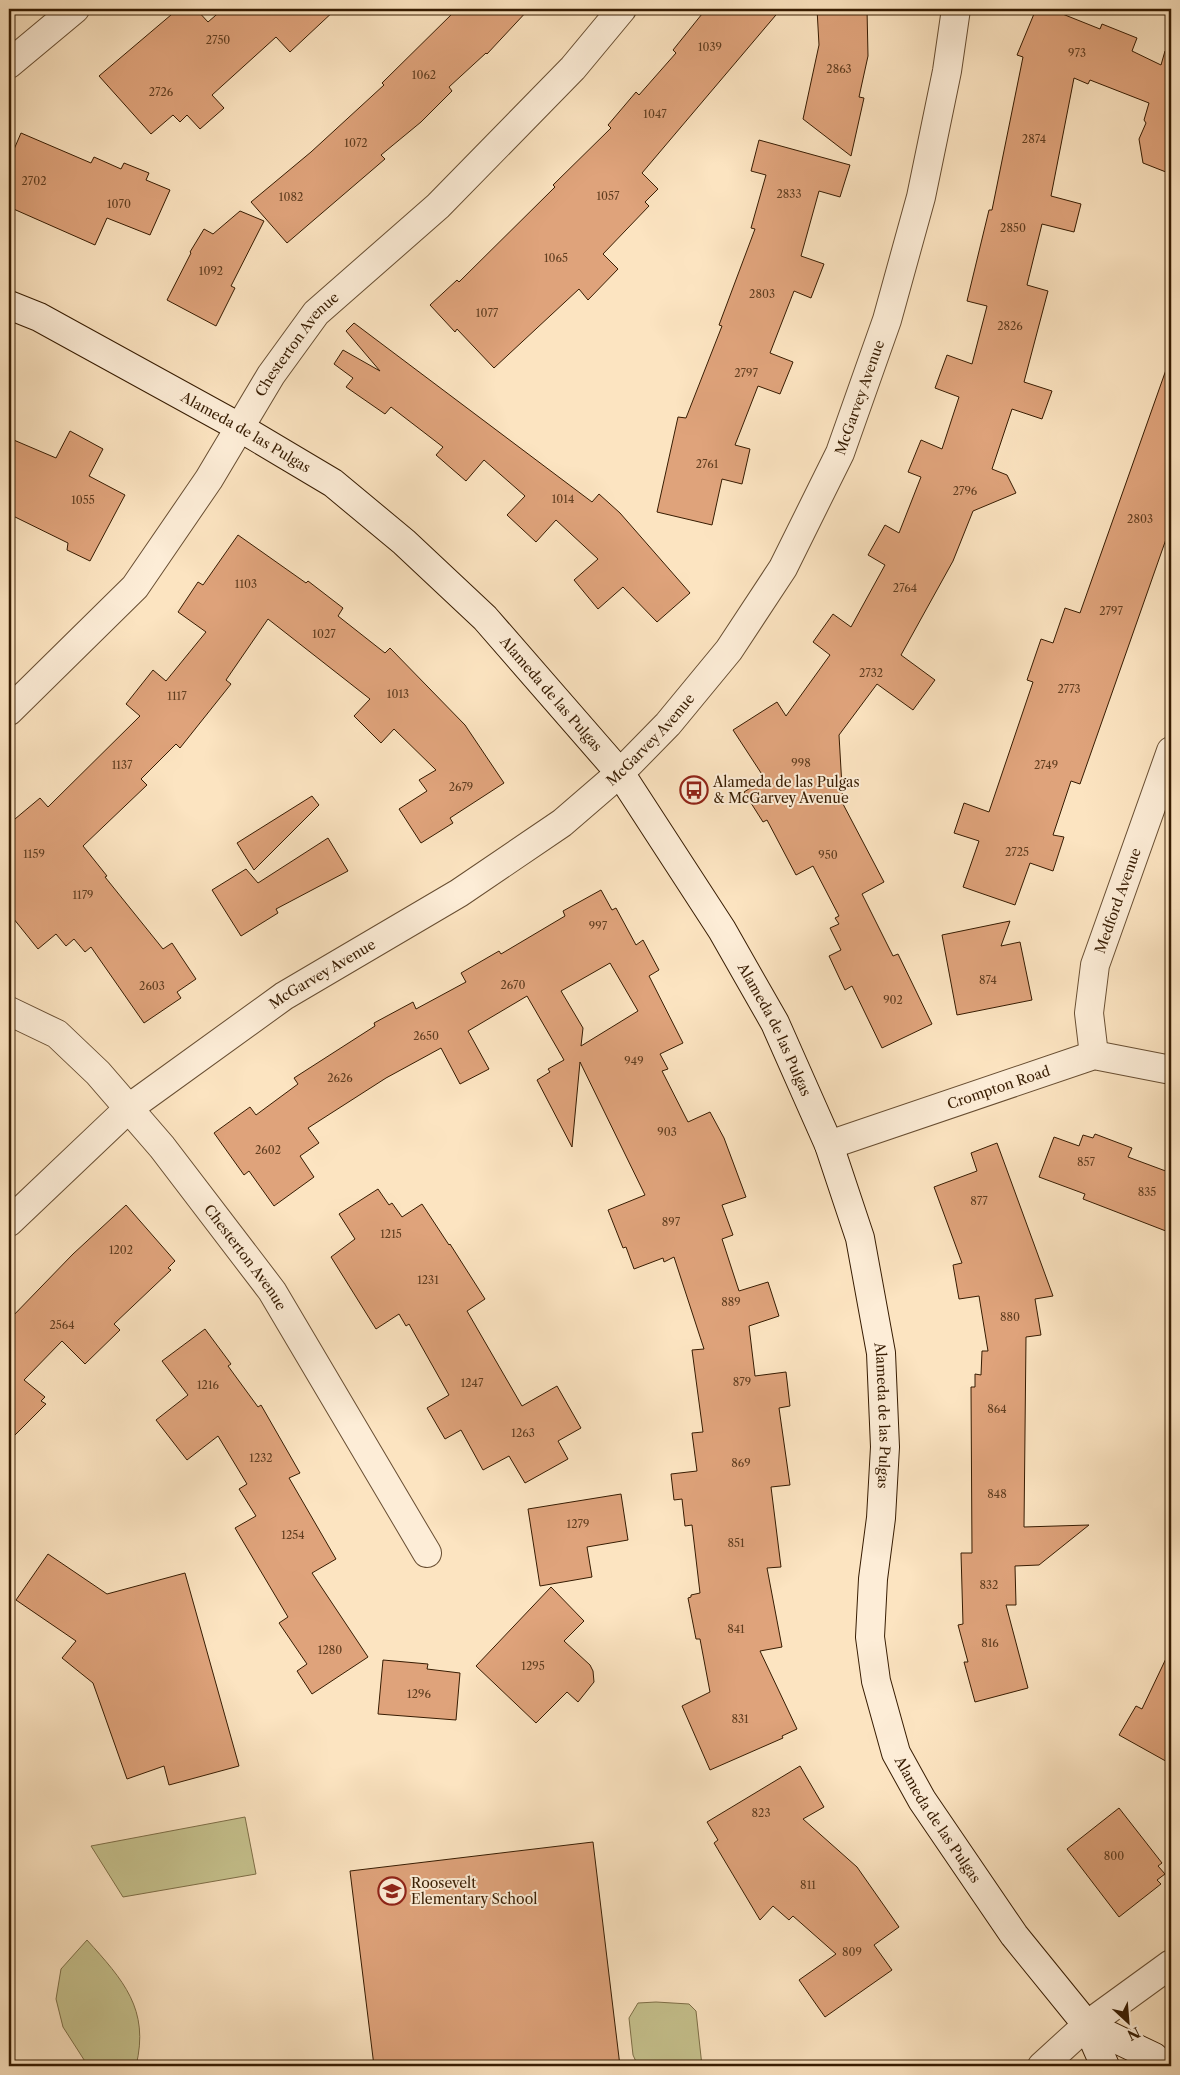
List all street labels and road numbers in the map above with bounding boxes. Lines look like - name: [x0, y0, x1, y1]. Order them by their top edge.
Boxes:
- street label: Chesterton Avenue: [251, 288, 343, 400]
- street label: McGarvey Avenue: [831, 337, 888, 457]
- street label: Alameda de las Pulgas: [177, 387, 314, 477]
- street label: Alameda de las Pulgas: [495, 632, 606, 755]
- street label: McGarvey Avenue: [602, 690, 699, 790]
- street label: Medford Avenue: [1091, 845, 1145, 956]
- street label: McGarvey Avenue: [266, 935, 379, 1013]
- street label: Alameda de las Pulgas: [733, 959, 815, 1099]
- street label: Crompton Road: [945, 1061, 1053, 1113]
- street label: Chesterton Avenue: [200, 1201, 290, 1314]
- street label: Alameda de las Pulgas: [870, 1340, 894, 1489]
- street label: Alameda de las Pulgas: [890, 1752, 985, 1886]

